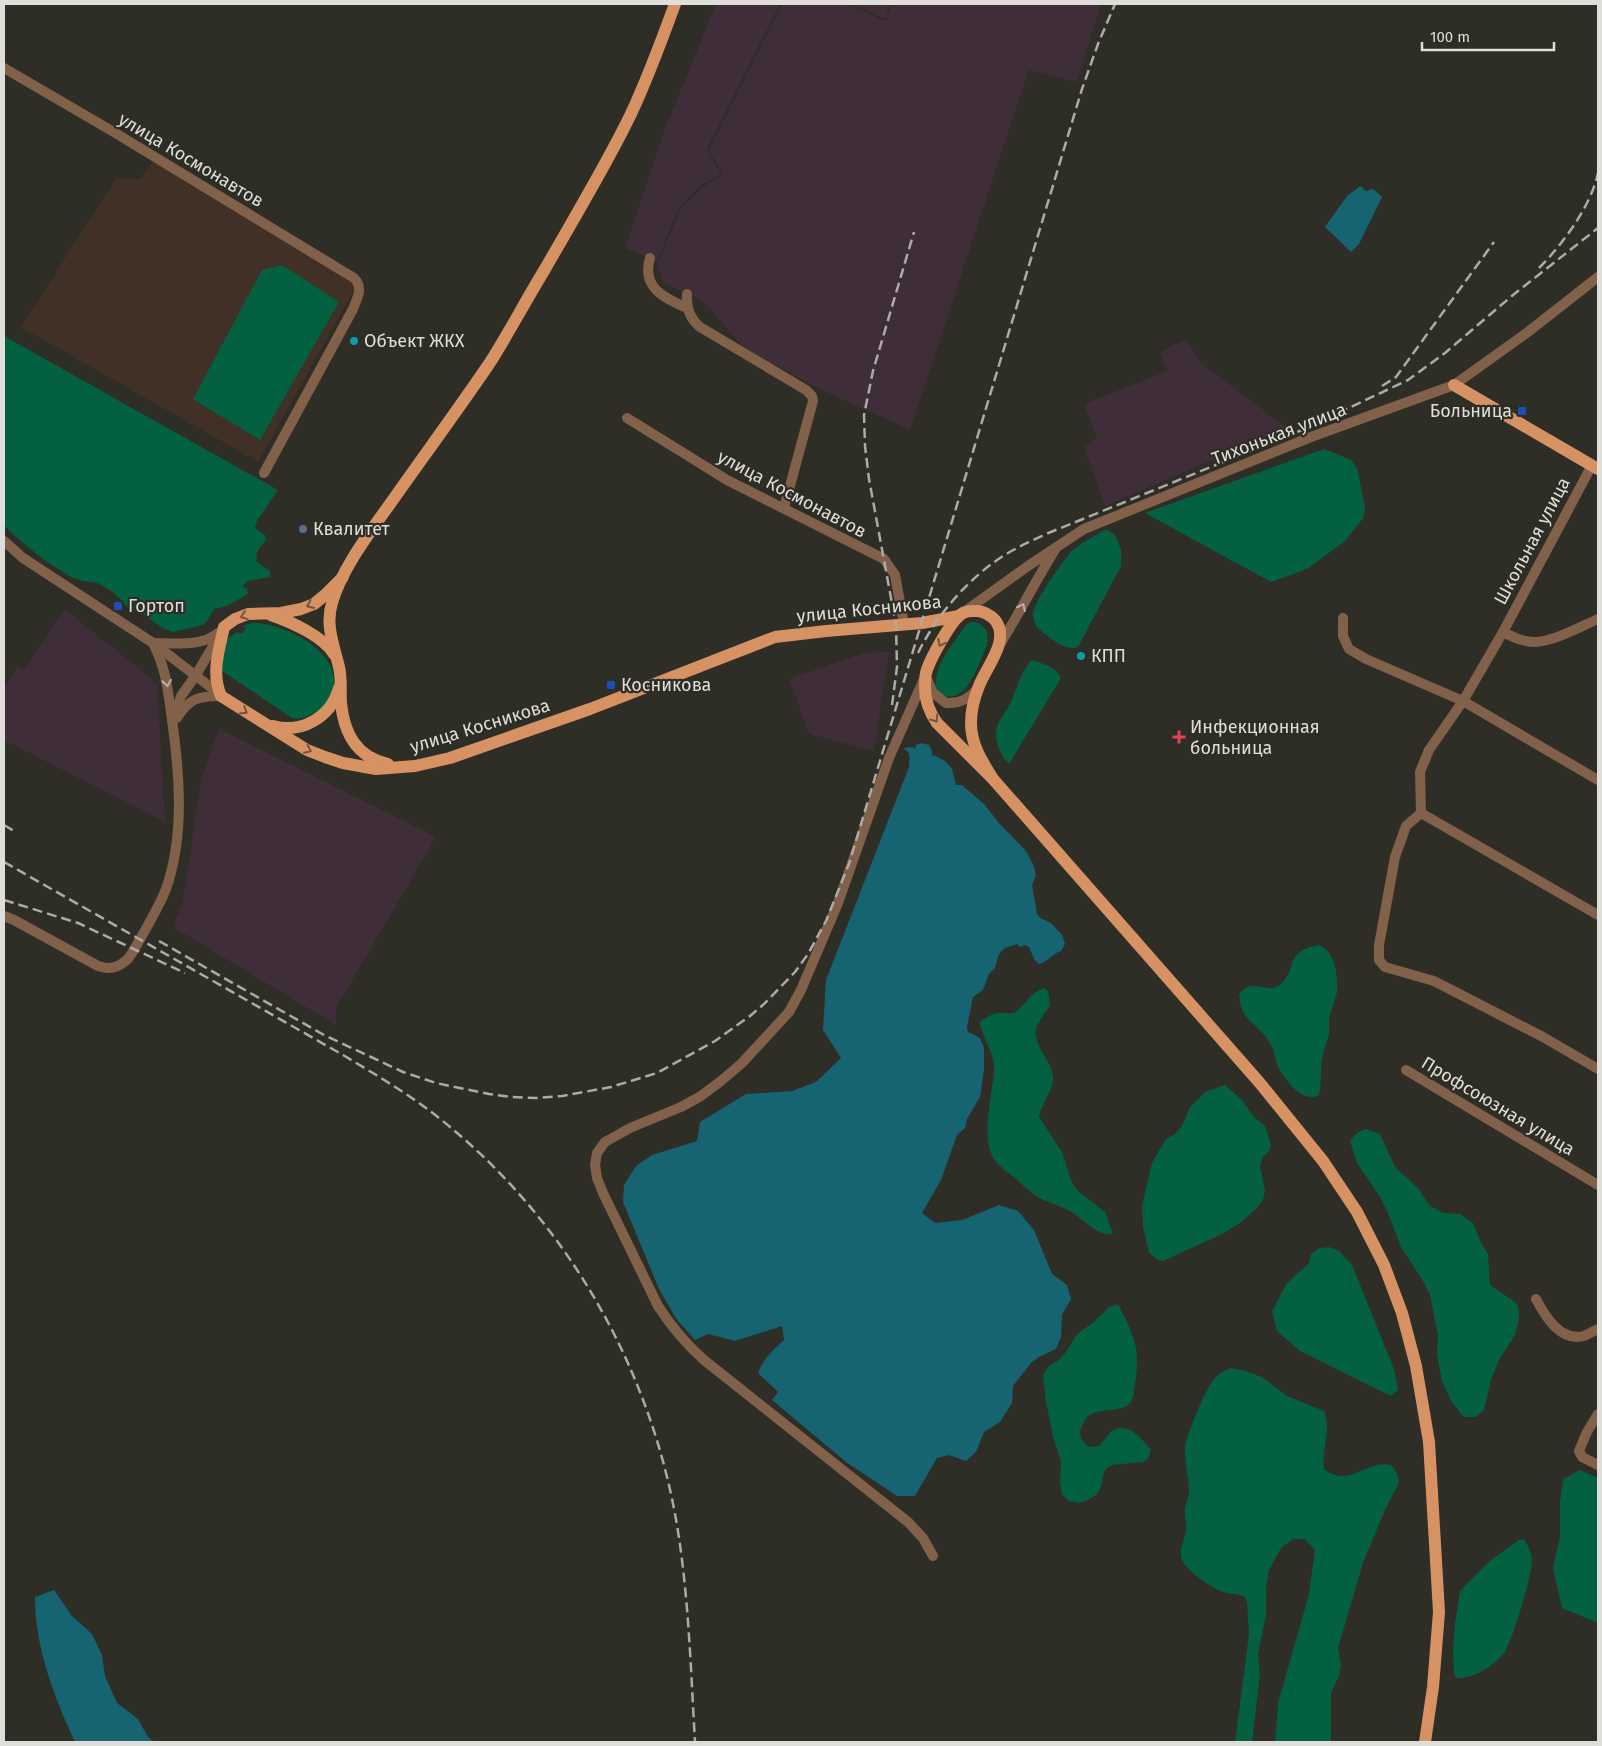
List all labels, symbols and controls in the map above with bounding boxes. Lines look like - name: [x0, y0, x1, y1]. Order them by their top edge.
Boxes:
- scale bar: [1422, 20, 1554, 52]
- text: 100 m: [1430, 28, 1470, 46]
- street label: улица Космонавтов: [114, 108, 268, 212]
- place label: Объект ЖКХ: [364, 330, 465, 352]
- marker: Объект ЖКХ: [348, 335, 360, 347]
- street label: Тихонькая улица: [1209, 398, 1349, 470]
- place label: Больница: [1430, 400, 1512, 422]
- marker: Больница: [1516, 405, 1528, 417]
- street label: улица Космонавтов: [714, 445, 870, 543]
- street label: Школьная улица: [1489, 474, 1575, 608]
- place label: Квалитет: [313, 518, 391, 540]
- marker: Квалитет: [297, 523, 309, 535]
- street label: улица Косникова: [796, 590, 942, 628]
- place label: Гортоп: [128, 595, 185, 617]
- one-way arrow: [306, 599, 315, 609]
- marker: Гортоп: [112, 600, 124, 612]
- one-way arrow: [1016, 603, 1026, 612]
- one-way arrow: [241, 610, 249, 620]
- one-way arrow: [937, 638, 947, 647]
- place label: КПП: [1091, 645, 1126, 667]
- marker: КПП: [1075, 650, 1087, 662]
- place label: Косникова: [621, 674, 711, 696]
- one-way arrow: [161, 679, 172, 687]
- marker: Косникова: [605, 679, 617, 691]
- street label: улица Косникова: [407, 694, 553, 758]
- one-way arrow: [238, 704, 247, 714]
- one-way arrow: [929, 713, 938, 723]
- place label: Инфекционная больница: [1190, 716, 1320, 759]
- marker: Инфекционная больница: [1172, 730, 1186, 744]
- one-way arrow: [303, 744, 312, 754]
- street label: Профсоюзная улица: [1417, 1052, 1579, 1160]

